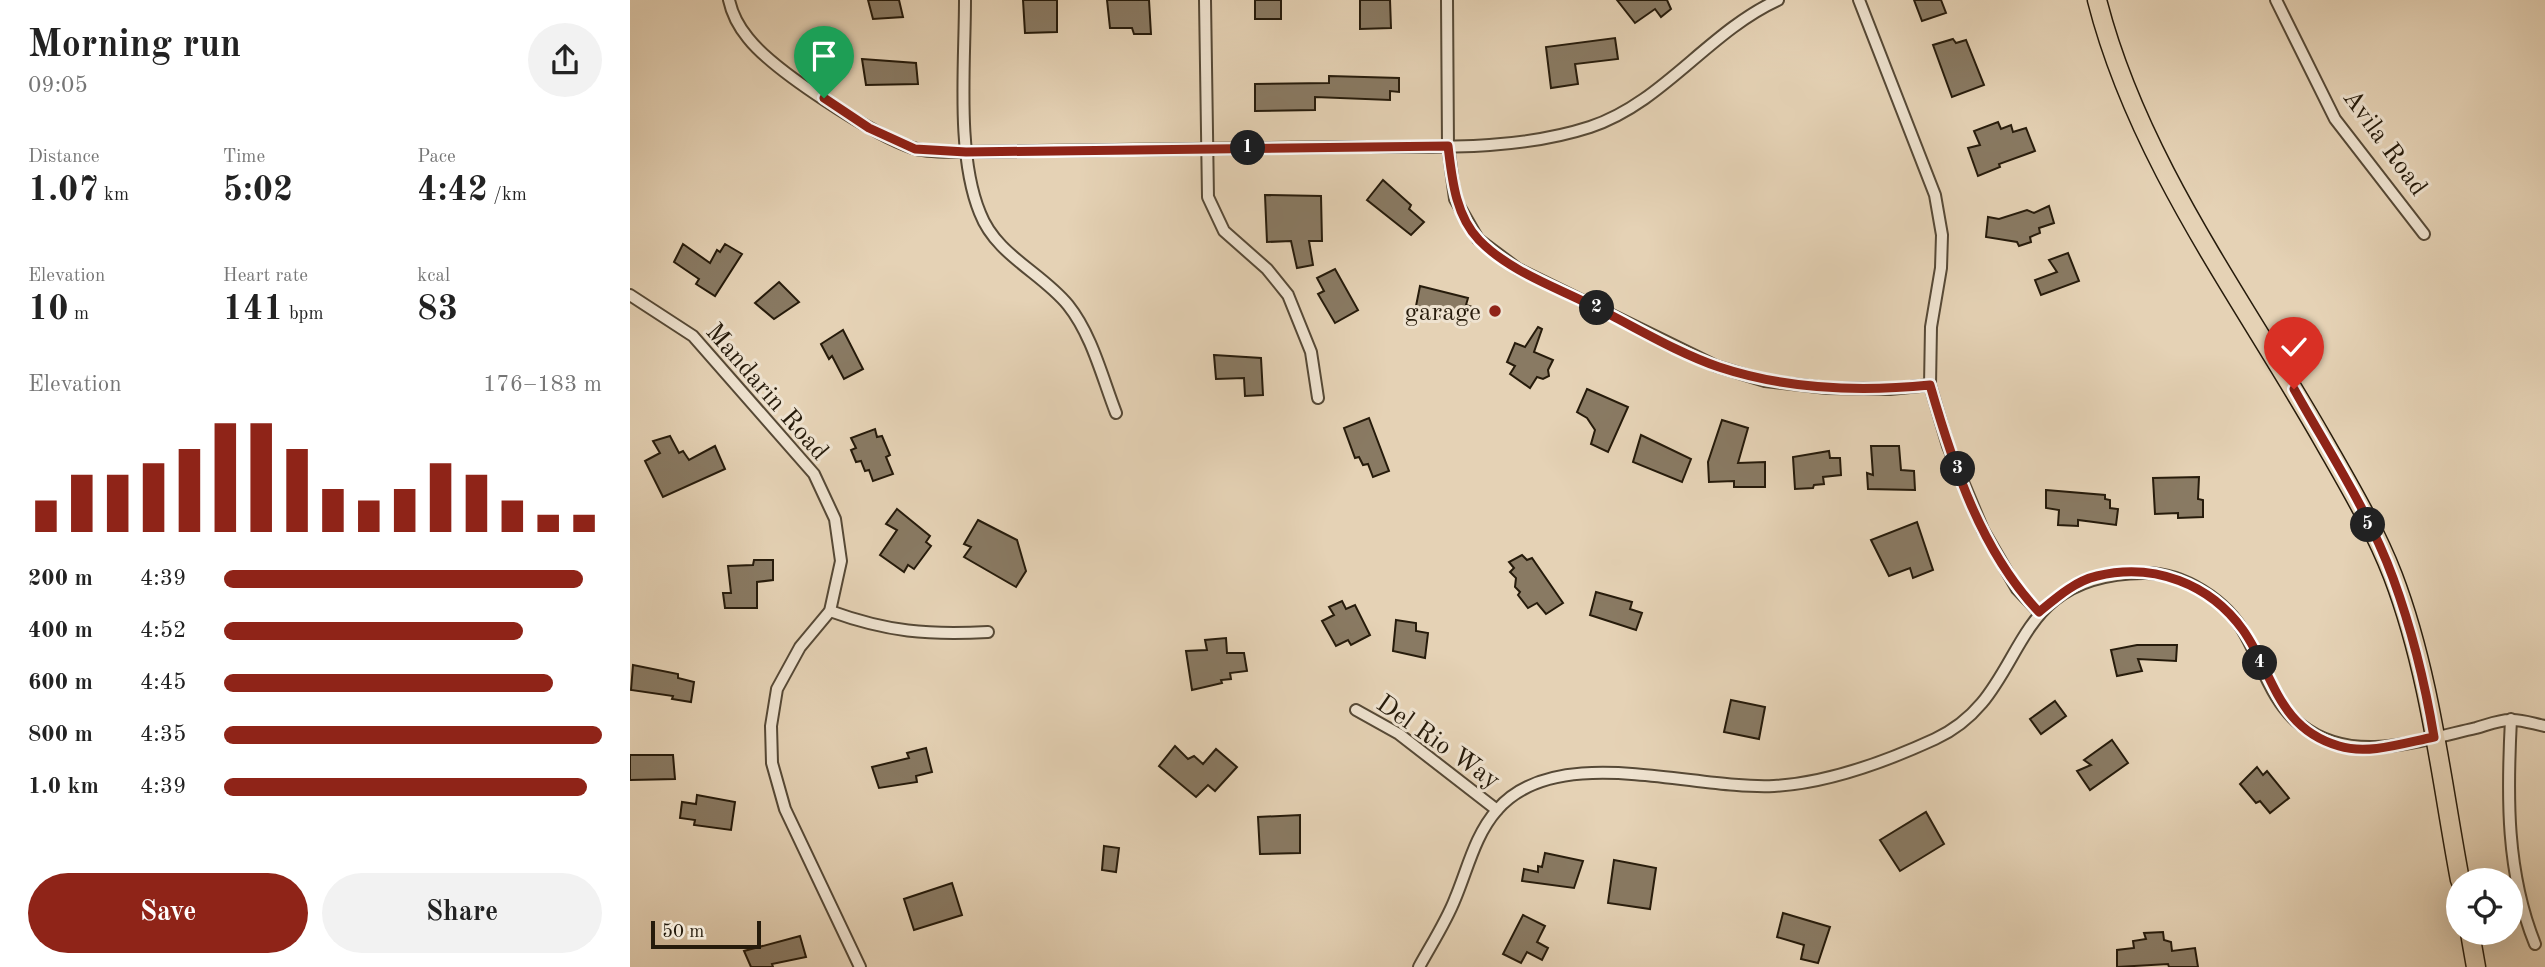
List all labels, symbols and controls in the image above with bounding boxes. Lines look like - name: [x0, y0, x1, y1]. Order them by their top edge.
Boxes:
- button: share: [528, 23, 602, 97]
- pin: [794, 26, 854, 98]
- text: Morning run: [28, 27, 241, 65]
- icon: arrive: [805, 37, 843, 75]
- text: 09:05: [28, 74, 88, 97]
- street label: Avila Road: [2337, 85, 2431, 201]
- pin: 1: [1230, 130, 1266, 166]
- text: 1: [1242, 138, 1253, 157]
- text: Distance: [28, 148, 100, 167]
- text: Time: [223, 148, 265, 167]
- text: Pace: [417, 148, 456, 167]
- text: 1.07: [28, 173, 99, 208]
- text: 5:02: [223, 173, 293, 208]
- text: 4:42: [417, 173, 488, 208]
- text: km: [99, 186, 129, 205]
- text: /km: [488, 186, 527, 205]
- text: Elevation: [28, 267, 105, 286]
- text: Heart rate: [223, 267, 308, 286]
- text: kcal: [417, 267, 450, 286]
- pin: 2: [1580, 290, 1614, 326]
- text: 10: [28, 292, 69, 327]
- text: 141: [223, 292, 284, 327]
- text: 83: [417, 292, 458, 327]
- text: 2: [1591, 298, 1602, 317]
- place label: garage: [1405, 300, 1481, 326]
- marker: garage: [1487, 303, 1503, 319]
- text: m: [69, 305, 89, 324]
- text: bpm: [284, 305, 324, 324]
- pin: [2264, 317, 2324, 389]
- street label: Mandarin Road: [700, 319, 833, 466]
- icon: check: [2275, 328, 2313, 366]
- text: Elevation: [28, 373, 122, 396]
- text: 176–183 m: [483, 373, 602, 396]
- pin: 3: [1940, 452, 1976, 486]
- text: 3: [1952, 459, 1963, 478]
- pin: 5: [2350, 508, 2386, 542]
- text: 5: [2362, 515, 2373, 534]
- text: 200 m: [28, 567, 93, 590]
- text: 4:39: [140, 567, 186, 590]
- text: 400 m: [28, 619, 93, 642]
- text: 4:52: [140, 619, 186, 642]
- pin: 4: [2242, 646, 2278, 680]
- text: 4: [2254, 653, 2265, 672]
- text: 600 m: [28, 671, 93, 694]
- text: 4:45: [140, 671, 186, 694]
- street label: Del Rio Way: [1371, 691, 1505, 795]
- text: 800 m: [28, 723, 93, 746]
- text: 4:35: [140, 723, 186, 746]
- text: 1.0 km: [28, 775, 99, 798]
- text: 4:39: [140, 775, 186, 798]
- map controls: [2446, 868, 2523, 945]
- button: locate: [2446, 868, 2523, 945]
- button: Save: [28, 873, 308, 953]
- button: Share: [322, 873, 602, 953]
- scale bar: [651, 918, 761, 950]
- text: 50 m: [662, 923, 704, 942]

